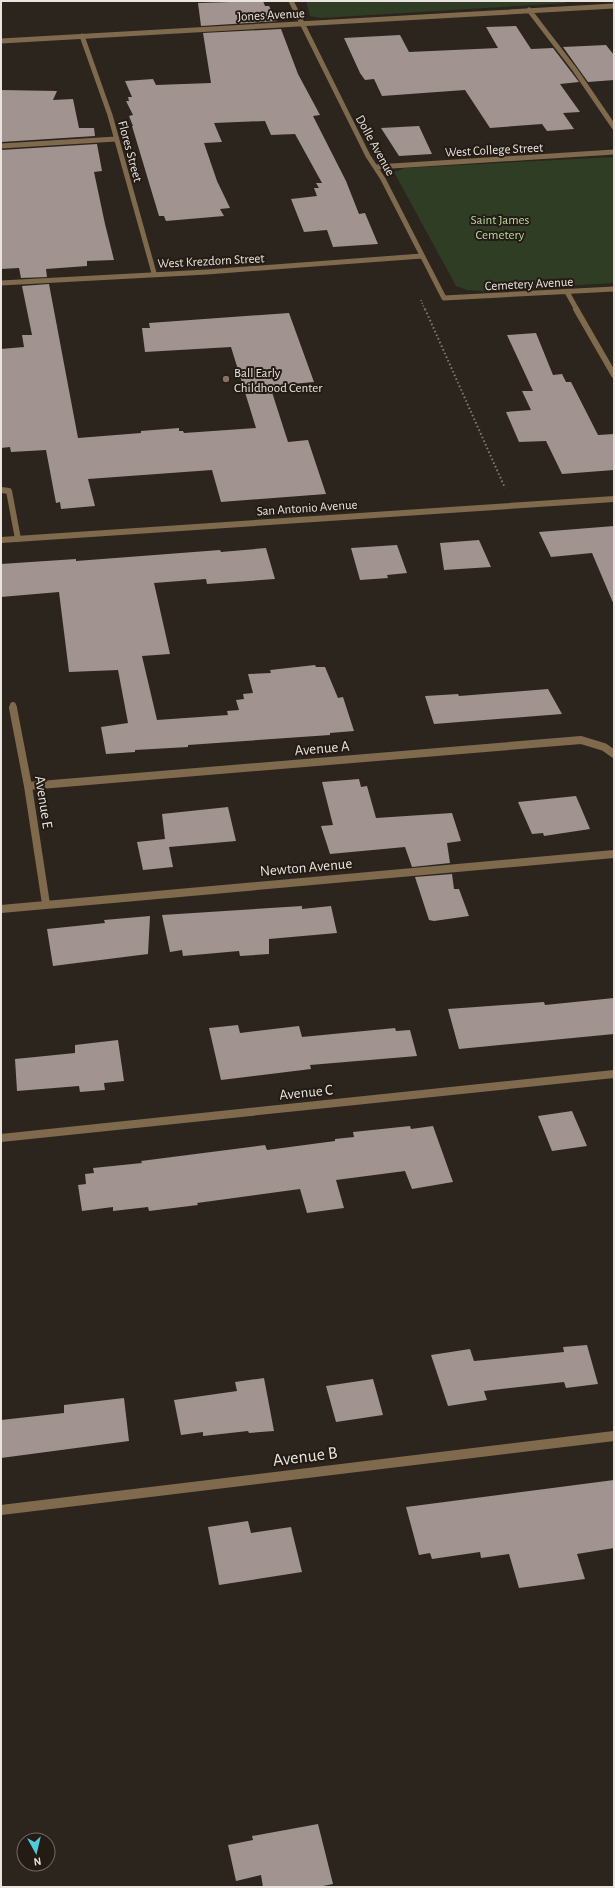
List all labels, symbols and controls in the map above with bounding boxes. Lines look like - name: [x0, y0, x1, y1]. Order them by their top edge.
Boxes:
- street label: Jones Avenue: [237, 7, 305, 24]
- street label: Dolle Avenue: [353, 113, 397, 178]
- street label: Flores Street: [115, 119, 144, 183]
- street label: West College Street: [445, 141, 544, 160]
- park label: Saint James Cemetery: [471, 214, 530, 242]
- street label: West Krezdorn Street: [157, 252, 265, 271]
- street label: Cemetery Avenue: [484, 276, 574, 293]
- place label: Ball Early Childhood Center: [234, 367, 323, 395]
- marker: Ball Early Childhood Center: [221, 374, 231, 384]
- street label: San Antonio Avenue: [256, 498, 358, 519]
- street label: Avenue A: [294, 739, 350, 758]
- street label: Avenue E: [32, 775, 55, 830]
- street label: Newton Avenue: [259, 856, 353, 879]
- street label: Avenue C: [278, 1082, 334, 1103]
- street label: Avenue B: [272, 1444, 339, 1470]
- north arrow: [16, 1832, 56, 1872]
- text: N: [33, 1855, 42, 1867]

